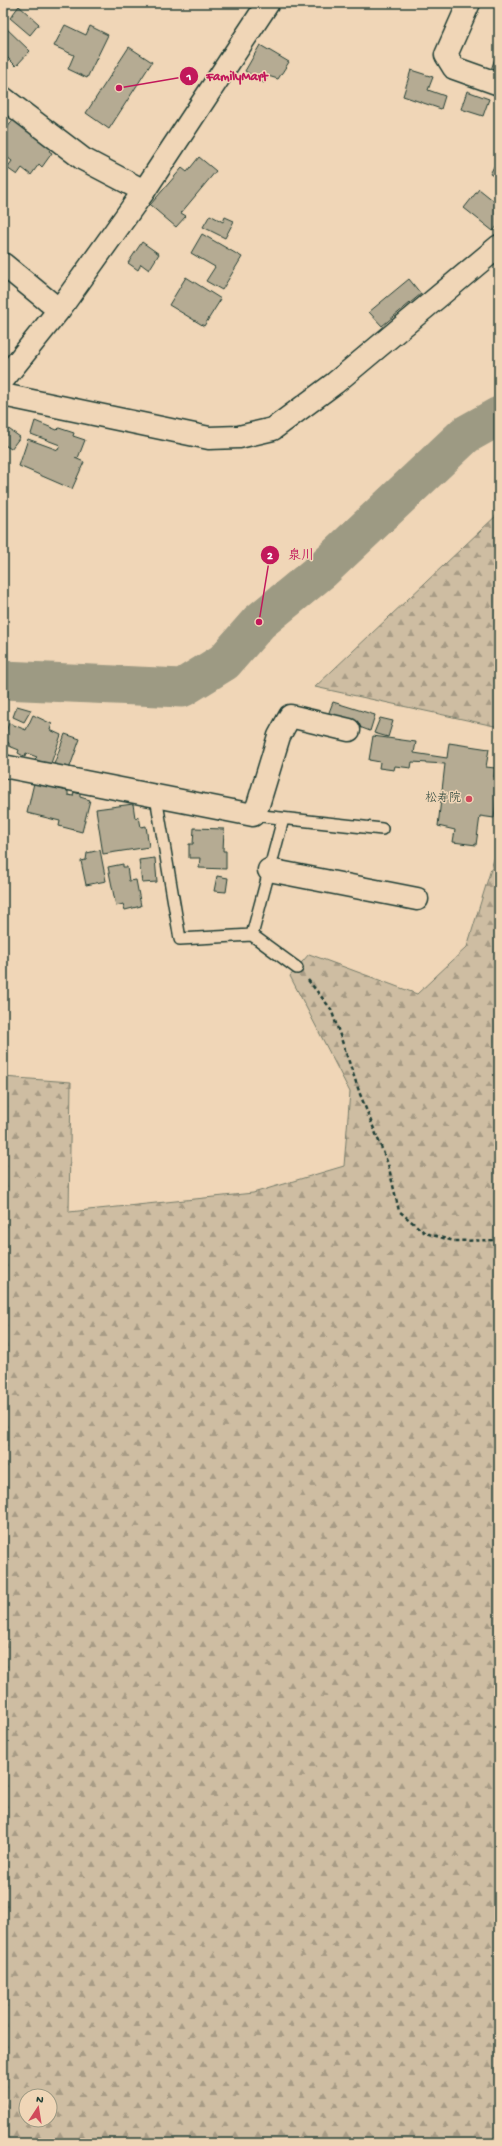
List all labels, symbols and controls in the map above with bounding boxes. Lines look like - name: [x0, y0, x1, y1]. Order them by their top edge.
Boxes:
- callout: FamilyMart: [179, 63, 276, 88]
- text: FamilyMart: [205, 70, 269, 85]
- text: 1: [186, 71, 192, 85]
- callout: 泉川: [260, 542, 322, 567]
- text: 泉川: [288, 548, 314, 564]
- text: 2: [267, 550, 273, 564]
- place label: 松寿院: [425, 791, 461, 806]
- marker: 松寿院: [464, 794, 474, 804]
- north arrow: [18, 2088, 58, 2128]
- text: N: [35, 2094, 44, 2107]

